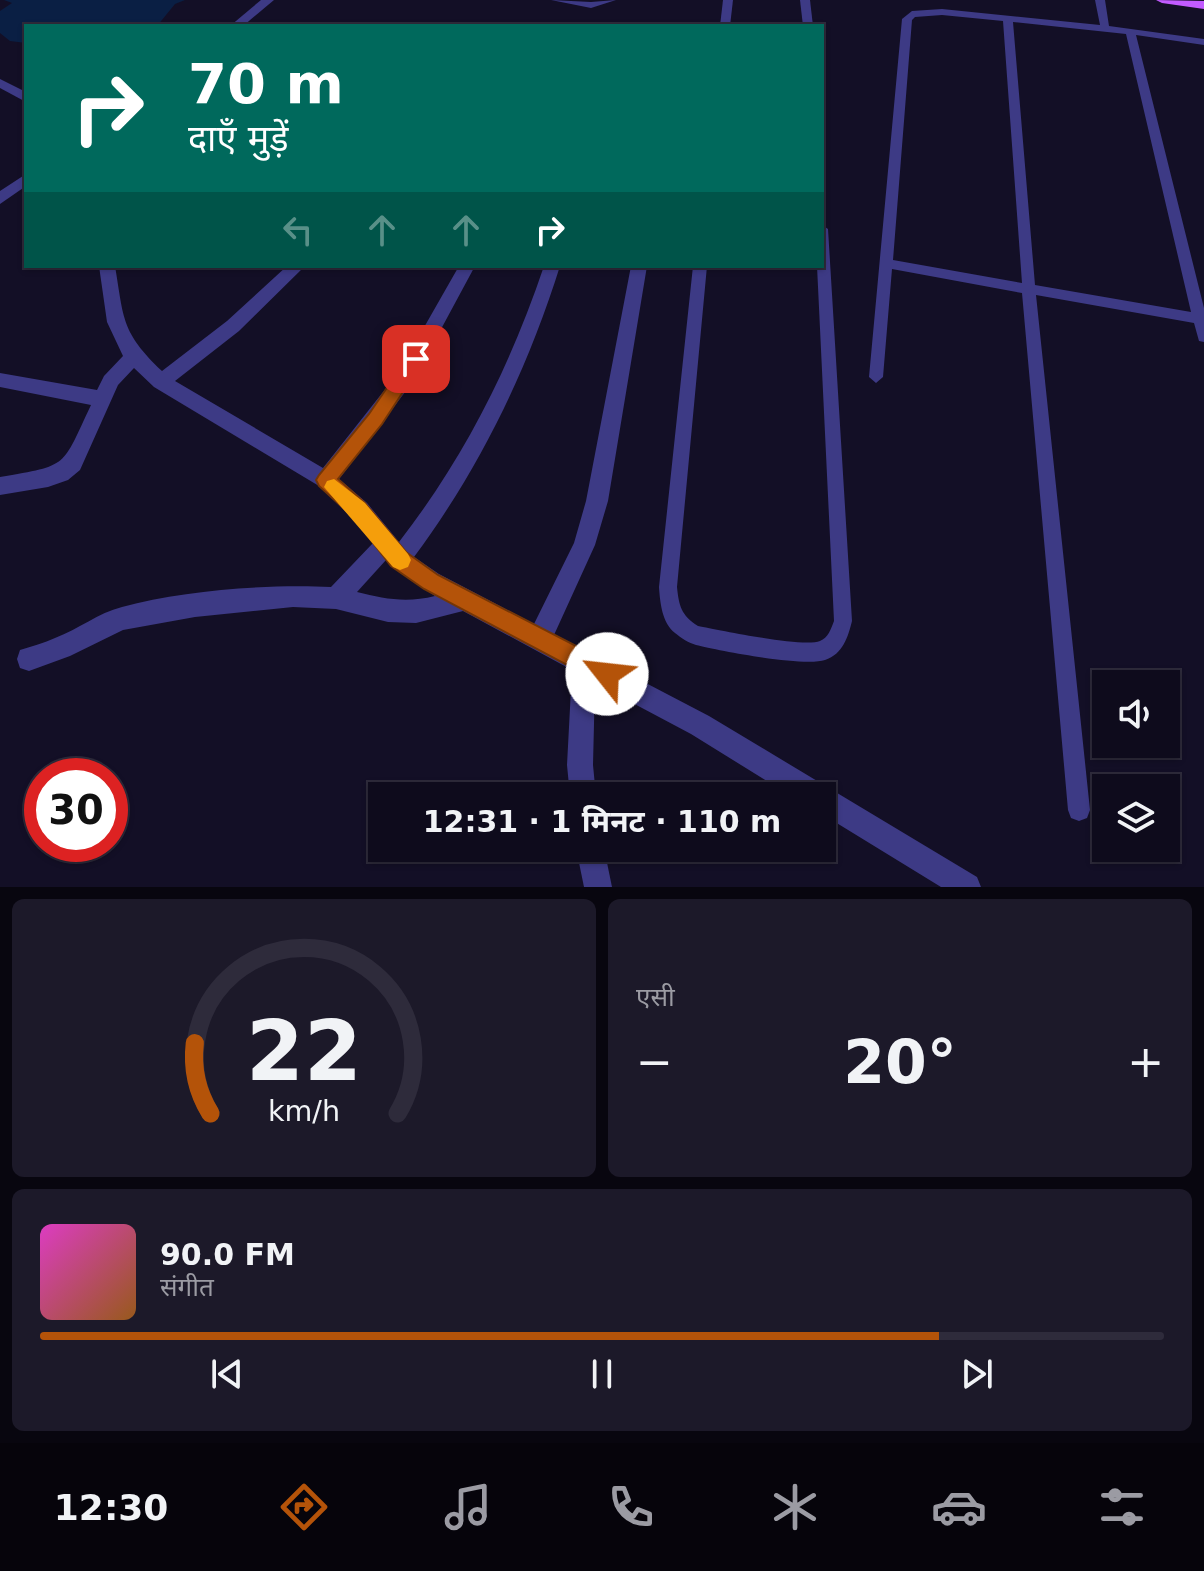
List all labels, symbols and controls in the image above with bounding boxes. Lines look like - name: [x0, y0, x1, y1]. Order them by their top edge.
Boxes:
- text: 70 m: [188, 51, 344, 116]
- icon: right: [56, 56, 160, 160]
- text: दाएँ मुड़ें: [188, 118, 289, 159]
- icon: left: [276, 208, 320, 252]
- icon: ahead: [360, 208, 404, 252]
- icon: ahead: [444, 208, 488, 252]
- icon: right: [528, 208, 572, 252]
- pin: [382, 325, 450, 393]
- icon: arrive: [394, 337, 438, 381]
- position arrow: [565, 632, 649, 716]
- map controls: [1092, 670, 1180, 862]
- button: sound: [1092, 670, 1180, 758]
- speed limit sign: 30: [24, 758, 128, 862]
- button: layers: [1092, 774, 1180, 862]
- text: 12:31 · 1 मिनट · 110 m: [423, 804, 781, 839]
- text: एसी: [636, 982, 675, 1012]
- text: 22: [246, 1003, 362, 1100]
- text: 20°: [843, 1027, 957, 1097]
- text: −: [636, 1036, 673, 1087]
- text: +: [1127, 1036, 1164, 1087]
- text: km/h: [268, 1094, 340, 1128]
- text: 90.0 FM: [160, 1237, 295, 1272]
- text: संगीत: [160, 1272, 214, 1302]
- icon: previous: [205, 1352, 249, 1396]
- icon: pause: [580, 1352, 624, 1396]
- icon: next: [955, 1352, 999, 1396]
- icon: directions: [276, 1479, 332, 1535]
- icon: music: [440, 1479, 496, 1535]
- icon: phone: [603, 1479, 659, 1535]
- icon: climate: [767, 1479, 823, 1535]
- icon: car: [931, 1479, 987, 1535]
- icon: filters: [1094, 1479, 1150, 1535]
- text: 12:30: [54, 1487, 168, 1528]

